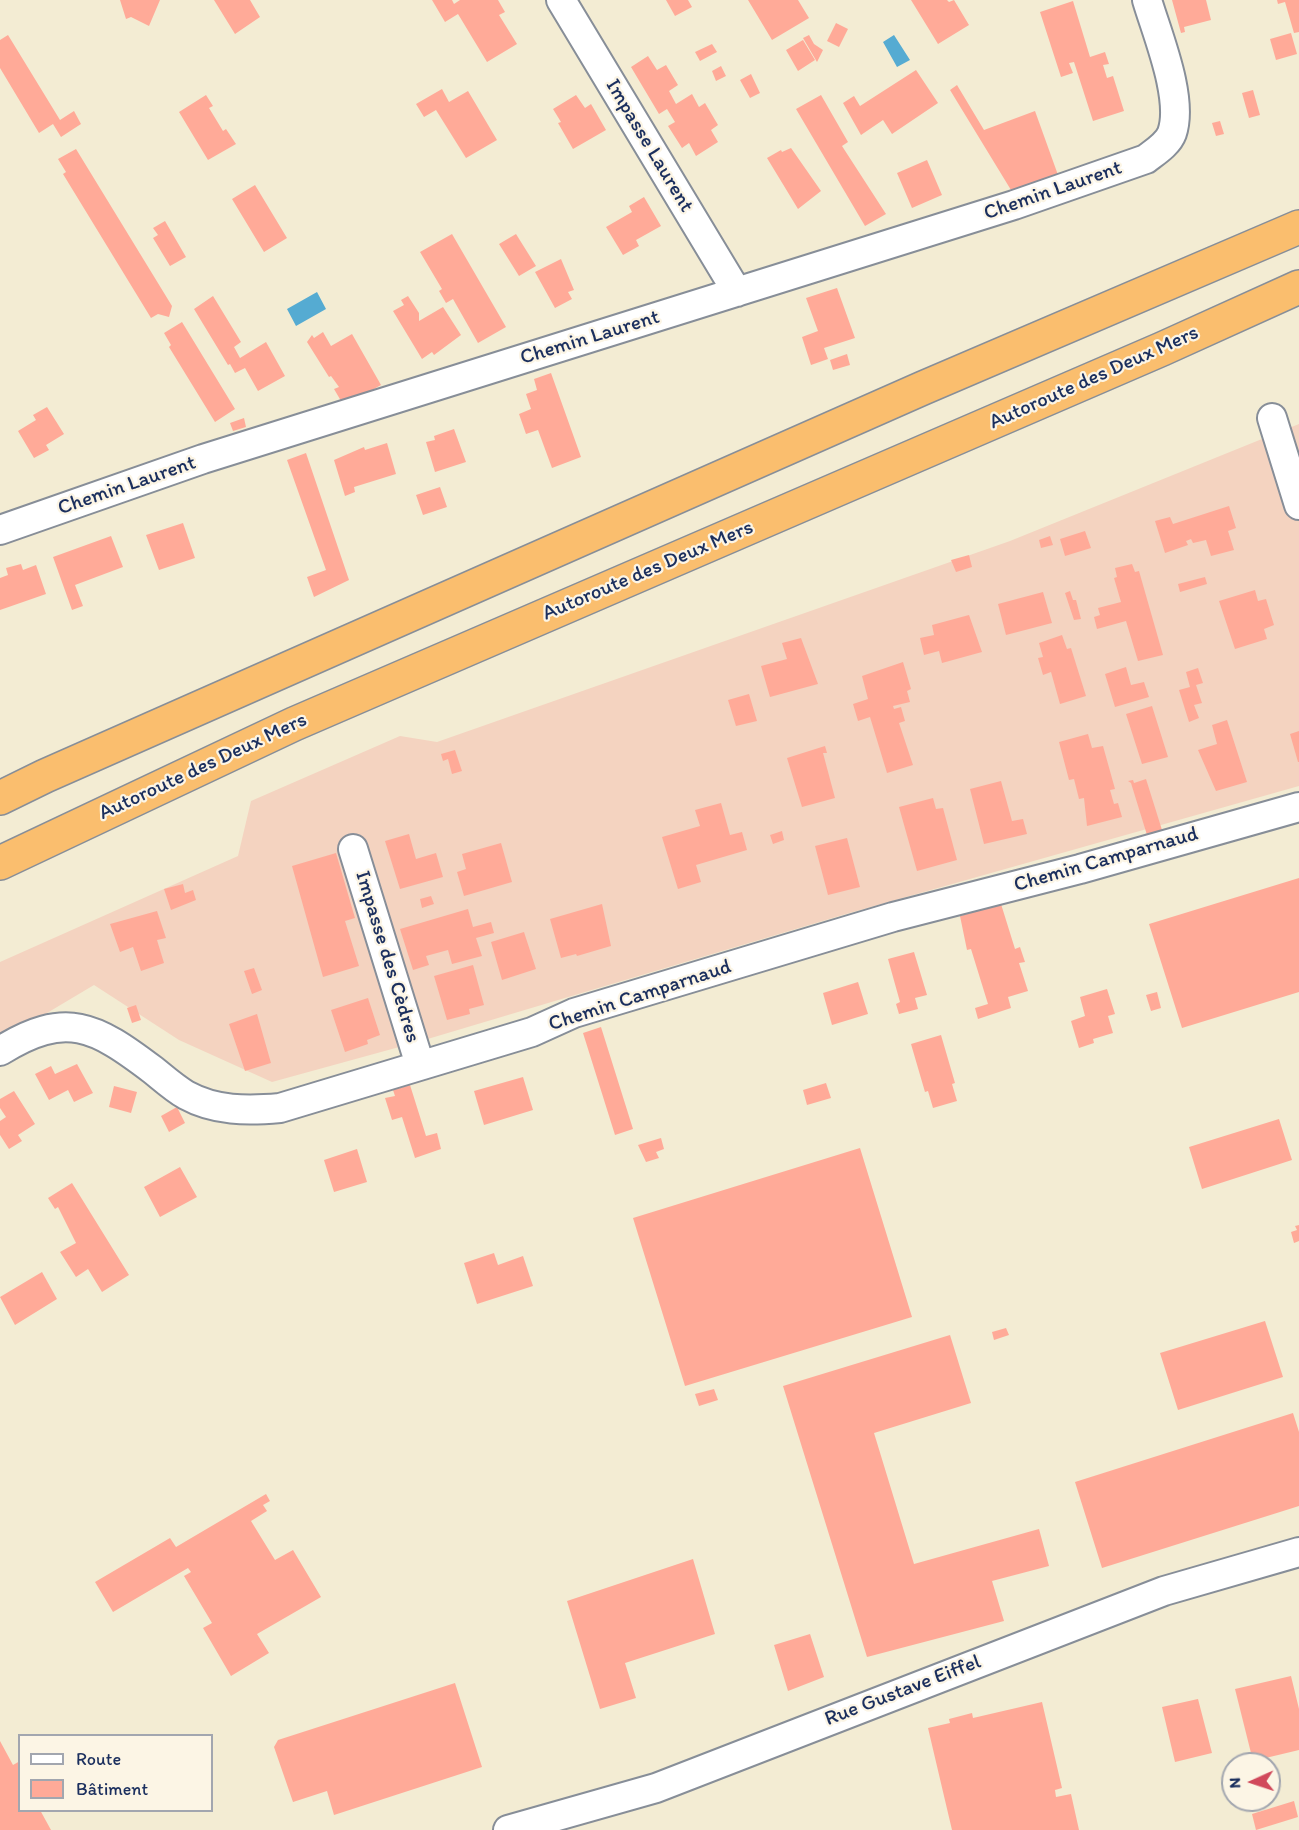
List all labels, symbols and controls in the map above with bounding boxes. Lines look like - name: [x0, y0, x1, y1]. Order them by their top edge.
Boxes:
- street label: Impasse Laurent: [599, 75, 699, 217]
- street label: Chemin Laurent: [981, 156, 1125, 226]
- street label: Chemin Laurent: [517, 305, 663, 371]
- street label: Autoroute des Deux Mers: [985, 320, 1203, 436]
- street label: Chemin Laurent: [55, 451, 199, 521]
- street label: Autoroute des Deux Mers: [539, 515, 757, 627]
- street label: Autoroute des Deux Mers: [95, 708, 311, 826]
- street label: Chemin Camparnaud: [1011, 822, 1201, 898]
- street label: Impasse des Cèdres: [349, 868, 425, 1046]
- street label: Chemin Camparnaud: [546, 955, 734, 1037]
- street label: Rue Gustave Eiffel: [821, 1650, 985, 1732]
- legend: [18, 1734, 213, 1812]
- text: Route: [76, 1748, 121, 1770]
- north arrow: [1221, 1752, 1281, 1812]
- text: N: [1225, 1777, 1244, 1789]
- text: Bâtiment: [76, 1778, 148, 1800]

